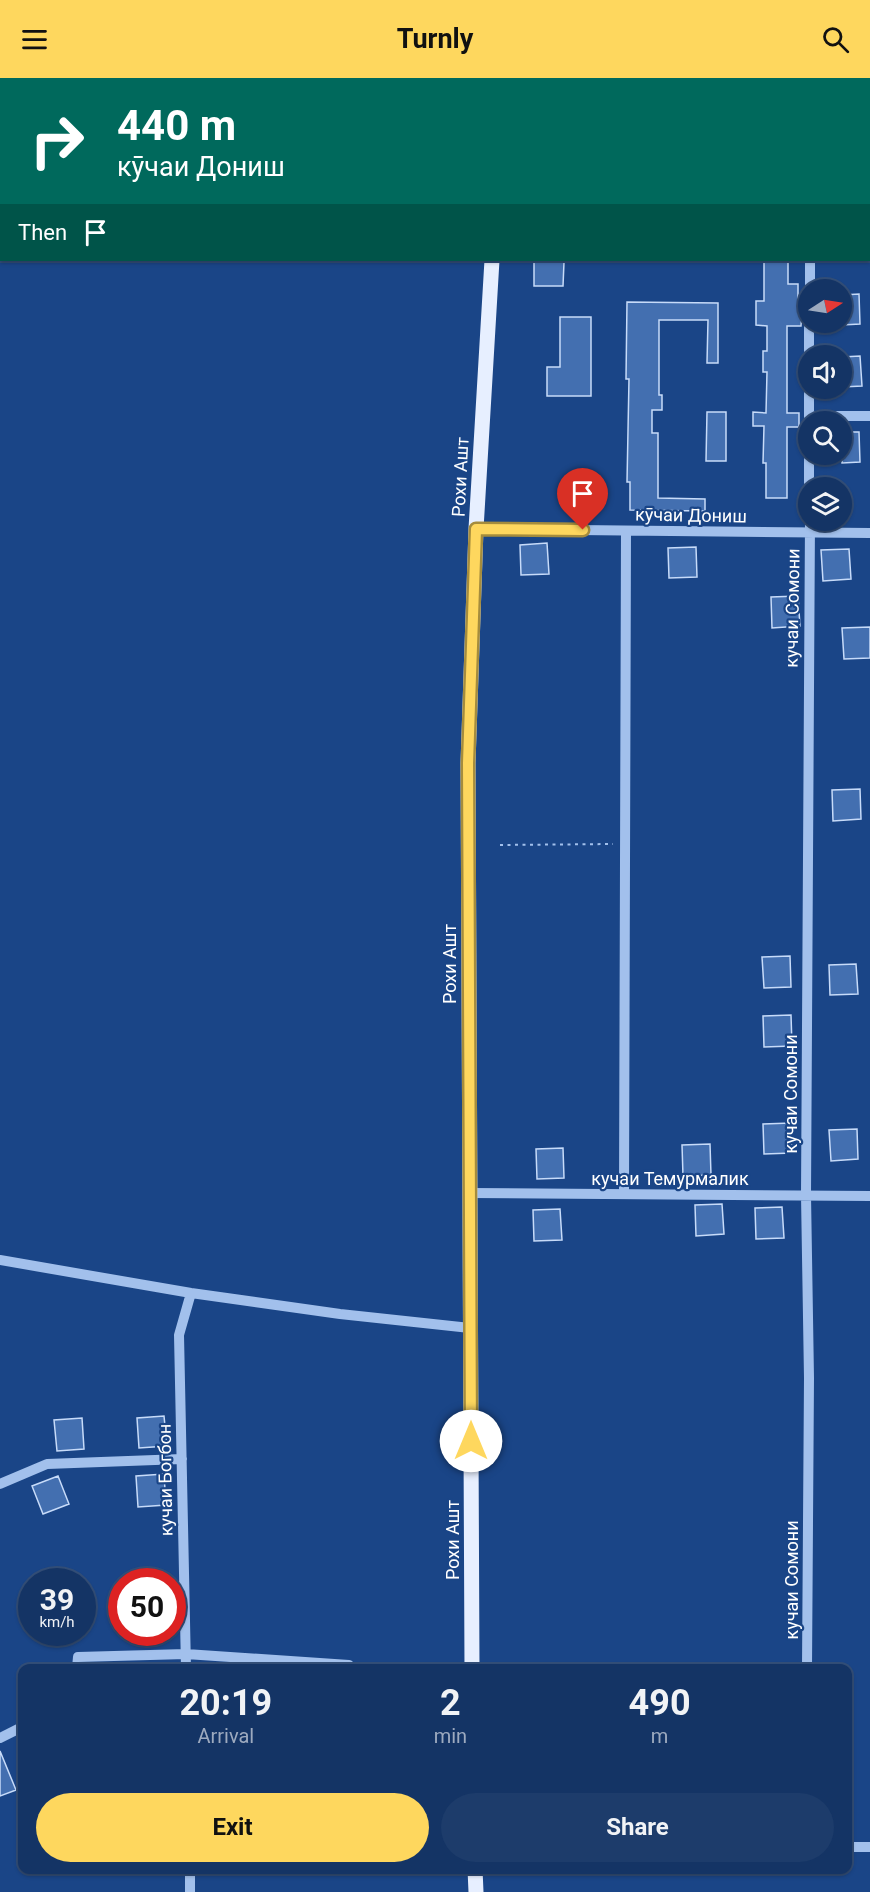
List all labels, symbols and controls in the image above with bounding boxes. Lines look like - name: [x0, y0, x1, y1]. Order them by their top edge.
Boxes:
- icon: menu: [18, 23, 51, 56]
- text: Turnly: [397, 23, 473, 55]
- icon: search: [819, 23, 852, 56]
- text: 440 m: [117, 101, 236, 150]
- icon: right: [18, 102, 96, 180]
- text: кӯчаи Дониш: [117, 151, 285, 183]
- icon: arrive: [79, 216, 112, 249]
- text: Then: [18, 220, 67, 245]
- north arrow: [798, 279, 852, 333]
- map controls: [798, 279, 852, 531]
- button: sound: [798, 345, 852, 399]
- button: search: [798, 411, 852, 465]
- street label: Рохи Ашт: [447, 436, 473, 518]
- pin: [557, 468, 608, 530]
- icon: arrive: [566, 477, 599, 510]
- button: layers: [798, 477, 852, 531]
- street label: кӯчаи Дониш: [635, 504, 747, 526]
- street label: кучаи Сомони: [780, 548, 804, 668]
- street label: Рохи Ашт: [439, 924, 460, 1004]
- street label: кучаи Сомони: [780, 1034, 801, 1154]
- street label: кучаи Темурмалик: [591, 1168, 749, 1189]
- position arrow: [439, 1409, 503, 1473]
- street label: кучаи Богбон: [154, 1424, 176, 1536]
- street label: Рохи Ашт: [442, 1500, 463, 1580]
- street label: кучаи Сомони: [781, 1520, 802, 1640]
- speed limit sign: 50: [108, 1568, 186, 1646]
- text: 39: [40, 1582, 74, 1617]
- text: km/h: [39, 1613, 75, 1631]
- text: 20:19: [179, 1682, 272, 1724]
- text: 2: [440, 1682, 461, 1724]
- text: 490: [629, 1682, 691, 1724]
- text: Arrival: [197, 1724, 254, 1748]
- text: min: [434, 1724, 467, 1748]
- text: m: [651, 1724, 668, 1748]
- button: Exit: [36, 1793, 429, 1862]
- button: Share: [441, 1793, 834, 1862]

